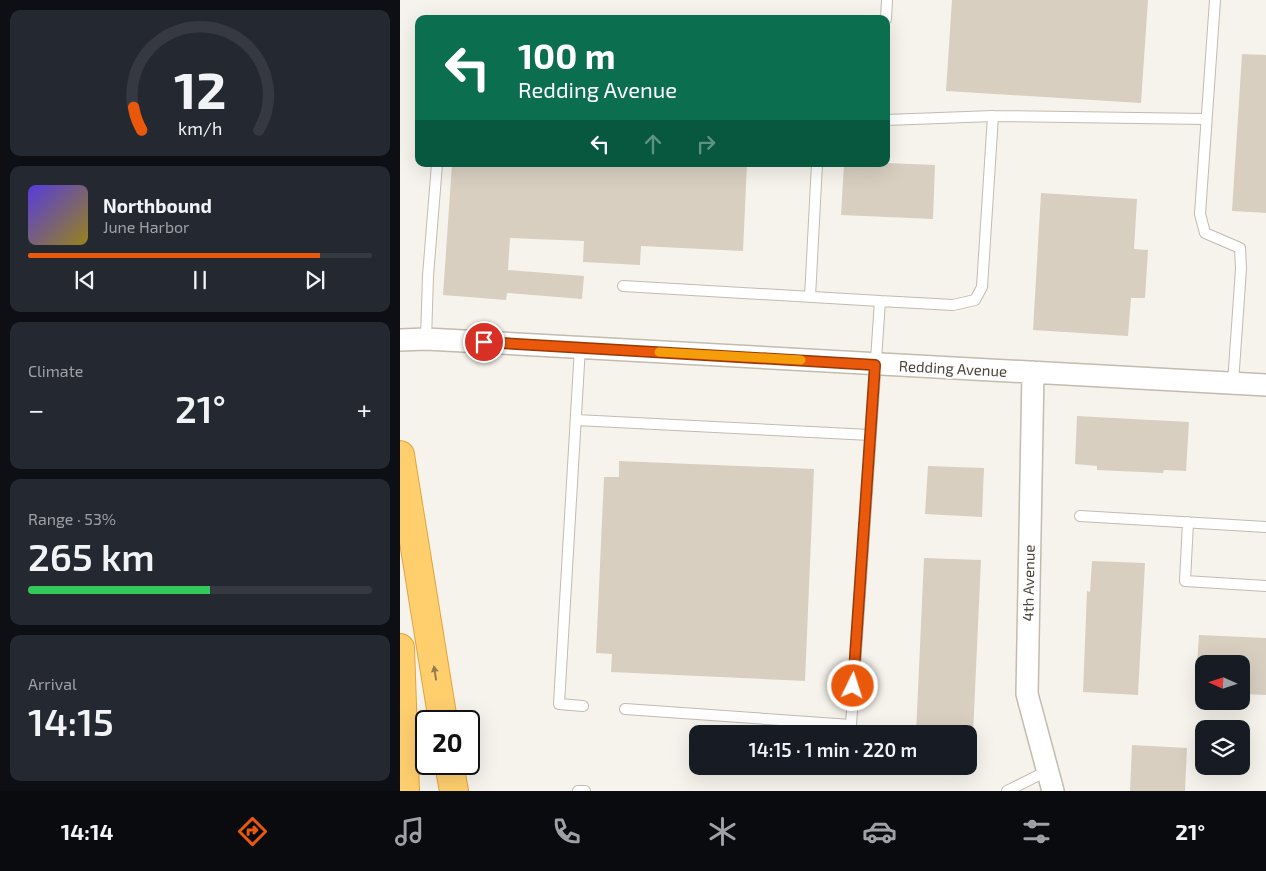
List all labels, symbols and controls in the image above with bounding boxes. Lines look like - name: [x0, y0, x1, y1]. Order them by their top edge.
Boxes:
- text: 100 m: [518, 34, 616, 76]
- icon: left: [435, 35, 500, 100]
- text: 12: [174, 57, 226, 119]
- text: Redding Avenue: [518, 76, 677, 102]
- text: km/h: [178, 117, 222, 139]
- icon: left: [586, 130, 614, 158]
- icon: ahead: [639, 130, 667, 158]
- icon: right: [692, 130, 720, 158]
- text: Northbound: [103, 194, 212, 217]
- text: June Harbor: [103, 217, 190, 236]
- icon: previous: [71, 266, 99, 294]
- icon: pause: [186, 266, 214, 294]
- icon: next: [301, 266, 329, 294]
- pin: [463, 321, 505, 363]
- icon: arrive: [470, 328, 498, 356]
- street label: Redding Avenue: [898, 356, 1008, 380]
- text: Climate: [28, 361, 83, 380]
- text: 21°: [175, 385, 226, 431]
- text: −: [28, 392, 44, 426]
- text: +: [357, 392, 372, 426]
- text: Range · 53%: [28, 509, 116, 528]
- text: 265 km: [28, 533, 155, 579]
- street label: 4th Avenue: [1018, 544, 1038, 622]
- north arrow: [1195, 655, 1250, 710]
- map controls: [1195, 655, 1250, 775]
- position arrow: [826, 659, 878, 711]
- one-way arrow: [431, 665, 439, 681]
- text: Arrival: [28, 674, 77, 693]
- text: 14:15: [28, 698, 114, 744]
- speed limit sign: 20: [415, 710, 480, 775]
- button: layers: [1195, 720, 1250, 775]
- text: 14:15 · 1 min · 220 m: [749, 738, 917, 761]
- icon: directions: [235, 814, 270, 849]
- icon: music: [392, 814, 427, 849]
- icon: phone: [549, 814, 584, 849]
- icon: climate: [705, 814, 740, 849]
- icon: car: [862, 814, 897, 849]
- icon: filters: [1019, 814, 1054, 849]
- text: 14:14: [61, 818, 114, 844]
- text: 21°: [1175, 818, 1205, 844]

